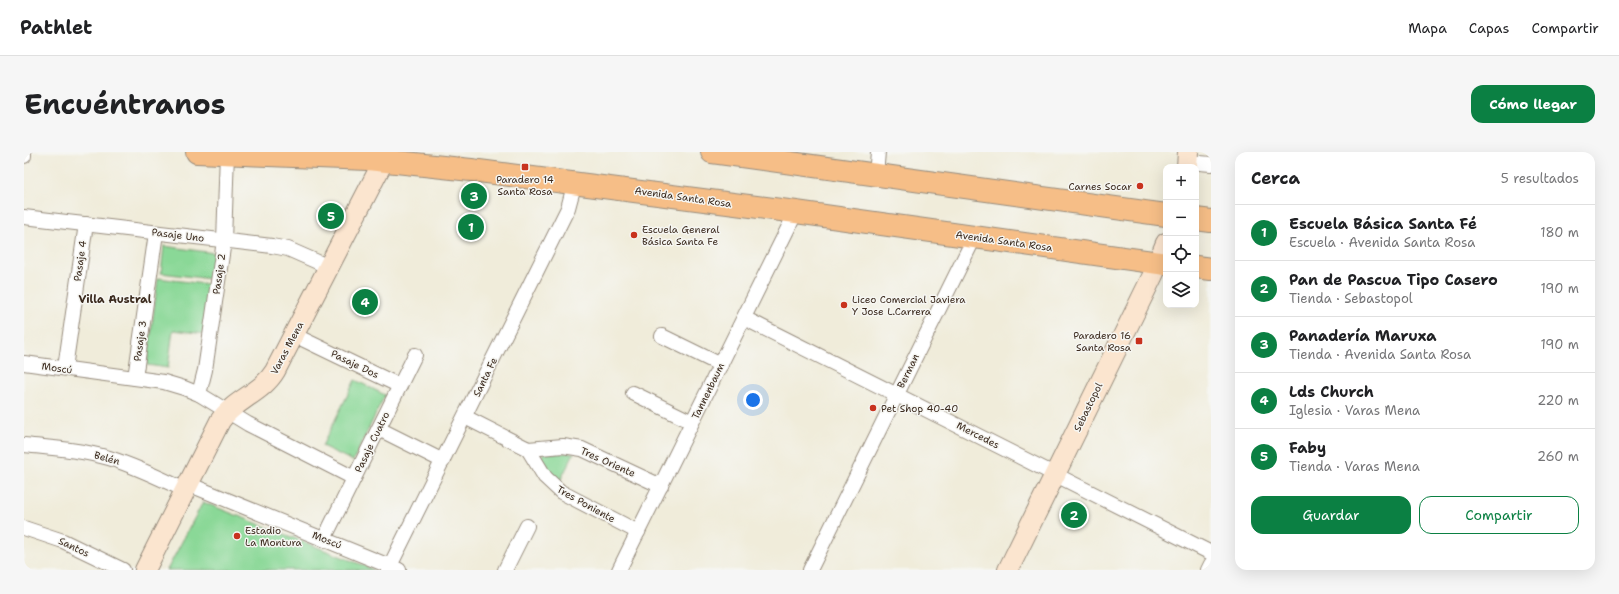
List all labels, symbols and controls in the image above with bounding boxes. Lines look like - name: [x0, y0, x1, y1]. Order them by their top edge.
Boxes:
- text: Pathlet: [20, 15, 92, 40]
- text: Mapa: [1408, 19, 1447, 37]
- text: Capas: [1469, 19, 1510, 37]
- text: Compartir: [1532, 19, 1599, 37]
- text: Encuéntranos: [24, 85, 226, 123]
- button: Cómo llegar: [1471, 85, 1595, 123]
- marker: Paradero 14 Santa Rosa: [520, 162, 530, 172]
- map controls: [1163, 164, 1199, 308]
- button: +: [1163, 164, 1199, 200]
- text: Cerca: [1251, 167, 1300, 189]
- text: 5 resultados: [1501, 170, 1579, 187]
- place label: Paradero 14 Santa Rosa: [496, 173, 554, 198]
- place label: Carnes Socar: [1068, 180, 1132, 193]
- pin: 3: [461, 181, 487, 211]
- marker: Carnes Socar: [1135, 181, 1145, 191]
- street label: Avenida Santa Rosa: [634, 184, 733, 210]
- button: −: [1163, 200, 1199, 236]
- pin: 5: [318, 201, 344, 231]
- pin: 1: [458, 212, 484, 242]
- text: Escuela Básica Santa Fé: [1289, 214, 1477, 234]
- place label: Escuela General Básica Santa Fe: [642, 223, 719, 248]
- text: 1: [1261, 224, 1267, 241]
- text: 180 m: [1540, 224, 1579, 241]
- street label: Pasaje Uno: [151, 225, 205, 245]
- street label: Avenida Santa Rosa: [955, 228, 1054, 254]
- marker: Escuela General Básica Santa Fe: [629, 230, 639, 240]
- text: Escuela · Avenida Santa Rosa: [1289, 234, 1475, 251]
- button: locate: [1163, 236, 1199, 272]
- street label: Pasaje 4: [71, 240, 89, 282]
- street label: Pasaje 2: [210, 253, 228, 295]
- text: Pan de Pascua Tipo Casero: [1289, 270, 1498, 290]
- button: layers: [1163, 272, 1199, 308]
- text: 2: [1259, 280, 1269, 297]
- text: 190 m: [1540, 280, 1579, 297]
- pin: 4: [352, 287, 378, 317]
- text: Tienda · Sebastopol: [1289, 290, 1413, 307]
- district label: Villa Austral: [78, 292, 152, 307]
- place label: Liceo Comercial Javiera Y Jose L.Carrera: [852, 293, 966, 318]
- marker: Liceo Comercial Javiera Y Jose L.Carrera: [839, 300, 849, 310]
- street label: Varas Mena: [268, 319, 307, 377]
- street label: Pasaje 3: [131, 320, 149, 362]
- text: Panadería Maruxa: [1289, 326, 1437, 346]
- place label: Paradero 16 Santa Rosa: [1073, 329, 1132, 354]
- marker: Paradero 16 Santa Rosa: [1134, 336, 1144, 346]
- text: 3: [1259, 336, 1269, 353]
- text: 190 m: [1540, 336, 1579, 353]
- text: Tienda · Avenida Santa Rosa: [1289, 346, 1471, 363]
- street label: Pasaje Dos: [329, 347, 381, 381]
- street label: Berman: [894, 352, 922, 390]
- street label: Santa Fe: [470, 355, 500, 399]
- street label: Moscú: [41, 359, 73, 377]
- street label: Tannenbaum: [689, 360, 727, 421]
- street label: Sebastopol: [1071, 381, 1105, 433]
- text: Lds Church: [1289, 382, 1374, 402]
- your location: [743, 390, 763, 410]
- text: 4: [1259, 392, 1269, 409]
- text: 220 m: [1537, 392, 1579, 409]
- place label: Pet Shop 40-40: [881, 402, 958, 415]
- text: Iglesia · Varas Mena: [1289, 402, 1420, 419]
- marker: Pet Shop 40-40: [868, 403, 878, 413]
- street label: Pasaje Cuatro: [352, 409, 392, 475]
- street label: Mercedes: [954, 419, 1002, 451]
- text: Faby: [1289, 438, 1326, 458]
- street label: Tres Oriente: [578, 444, 638, 480]
- street label: Belén: [93, 448, 121, 468]
- text: 5: [1260, 448, 1268, 465]
- text: 260 m: [1537, 448, 1579, 465]
- text: Tienda · Varas Mena: [1289, 458, 1420, 475]
- street label: Tres Poniente: [554, 483, 618, 526]
- button: Guardar: [1251, 496, 1411, 534]
- button: Compartir: [1419, 496, 1579, 534]
- pin: 2: [1061, 500, 1087, 530]
- place label: Estadio La Montura: [245, 524, 303, 549]
- street label: Moscú: [310, 528, 344, 552]
- marker: Estadio La Montura: [232, 531, 242, 541]
- street label: Santos: [56, 534, 92, 560]

